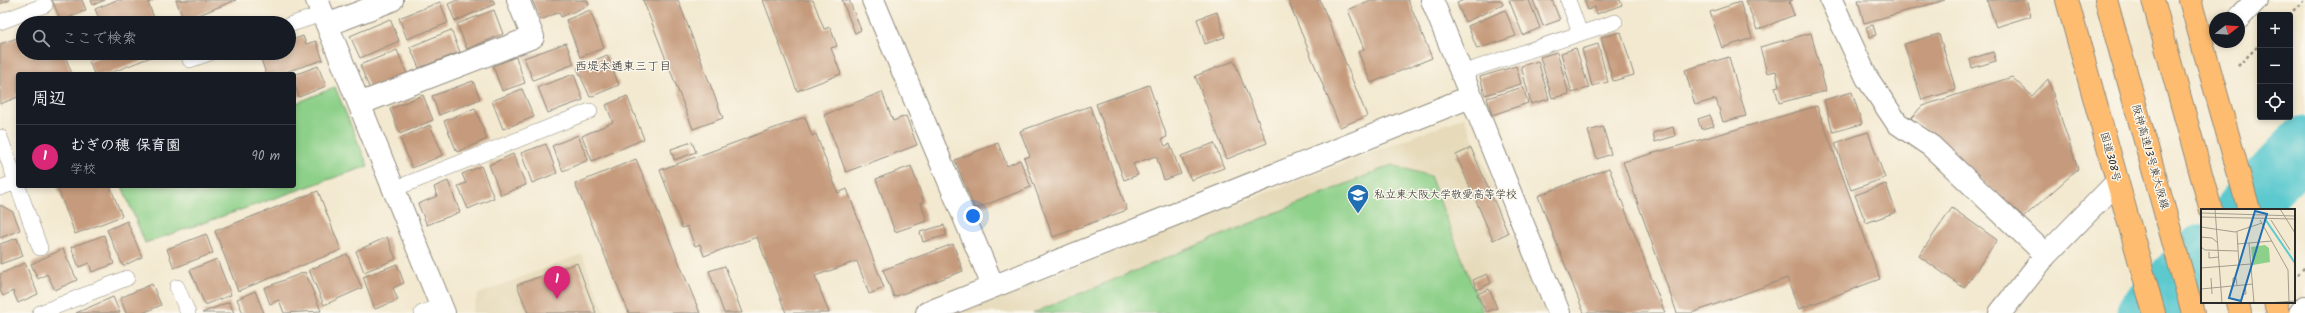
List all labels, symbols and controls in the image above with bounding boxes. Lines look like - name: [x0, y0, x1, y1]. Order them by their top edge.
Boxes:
- north arrow: [2209, 12, 2245, 48]
- map controls: [2257, 12, 2293, 120]
- button: +: [2257, 12, 2293, 48]
- search box: [16, 16, 296, 60]
- icon: search: [30, 27, 52, 49]
- text: ここで検索: [62, 27, 137, 51]
- button: −: [2257, 48, 2293, 84]
- district label: 西堤本通東三丁目: [575, 57, 671, 76]
- button: locate: [2257, 84, 2293, 120]
- text: 周辺: [32, 86, 66, 113]
- street label: 阪神高速13号東大阪線: [2126, 102, 2174, 212]
- street label: 国道308号: [2095, 130, 2125, 184]
- text: むぎの穂 保育園: [70, 134, 181, 158]
- text: 1: [43, 146, 47, 167]
- text: 90 m: [252, 146, 280, 167]
- text: 学校: [70, 159, 96, 180]
- school or university icon: 私立東大阪大学敬愛高等学校: [1345, 182, 1371, 215]
- place label: 私立東大阪大学敬愛高等学校: [1374, 186, 1517, 204]
- your location: [963, 206, 983, 226]
- inset map: [2201, 209, 2295, 303]
- pin: 1: [544, 266, 570, 299]

